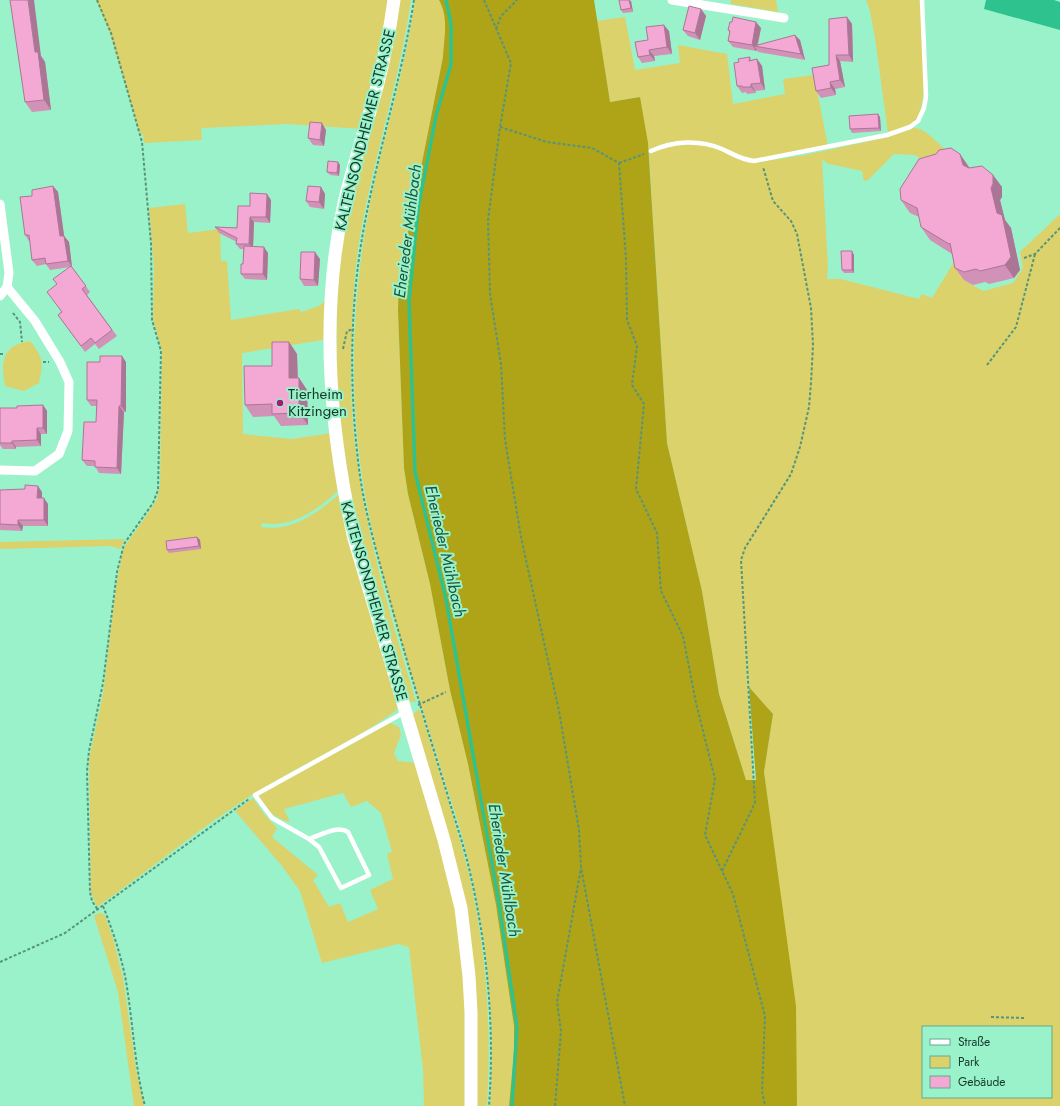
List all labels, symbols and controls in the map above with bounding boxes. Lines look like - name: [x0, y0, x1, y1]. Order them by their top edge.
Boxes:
- street label: KALTENSONDHEIMER STRASSE: [329, 27, 401, 233]
- water label: Eherieder Mühlbach: [388, 163, 427, 299]
- place label: Tierheim Kitzingen: [288, 383, 347, 422]
- marker: Tierheim Kitzingen: [275, 398, 285, 408]
- water label: Eherieder Mühlbach: [419, 483, 472, 619]
- street label: KALTENSONDHEIMER STRASSE: [335, 498, 413, 704]
- water label: Eherieder Mühlbach: [483, 802, 526, 938]
- legend: [922, 1026, 1052, 1098]
- text: Straße: [958, 1033, 990, 1051]
- text: Park: [958, 1053, 980, 1071]
- text: Gebäude: [958, 1073, 1005, 1091]

